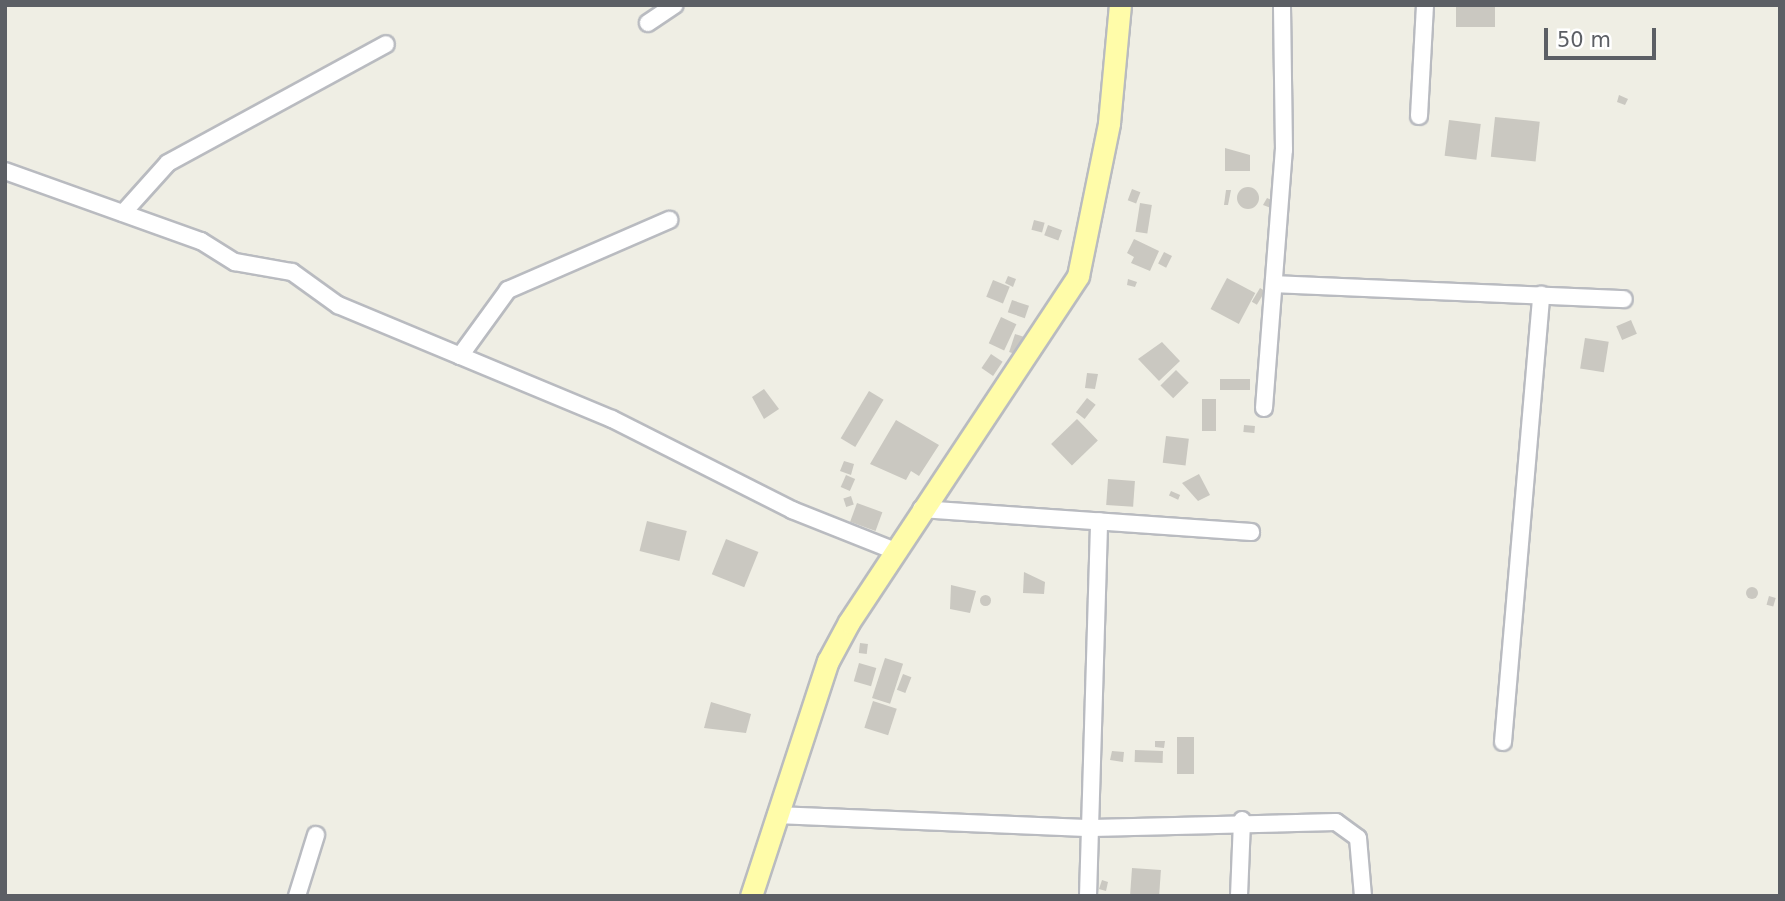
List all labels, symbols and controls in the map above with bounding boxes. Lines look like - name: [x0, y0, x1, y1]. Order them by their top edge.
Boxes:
- scale bar: [1547, 14, 1659, 58]
- text: 50 m: [1557, 28, 1611, 52]

